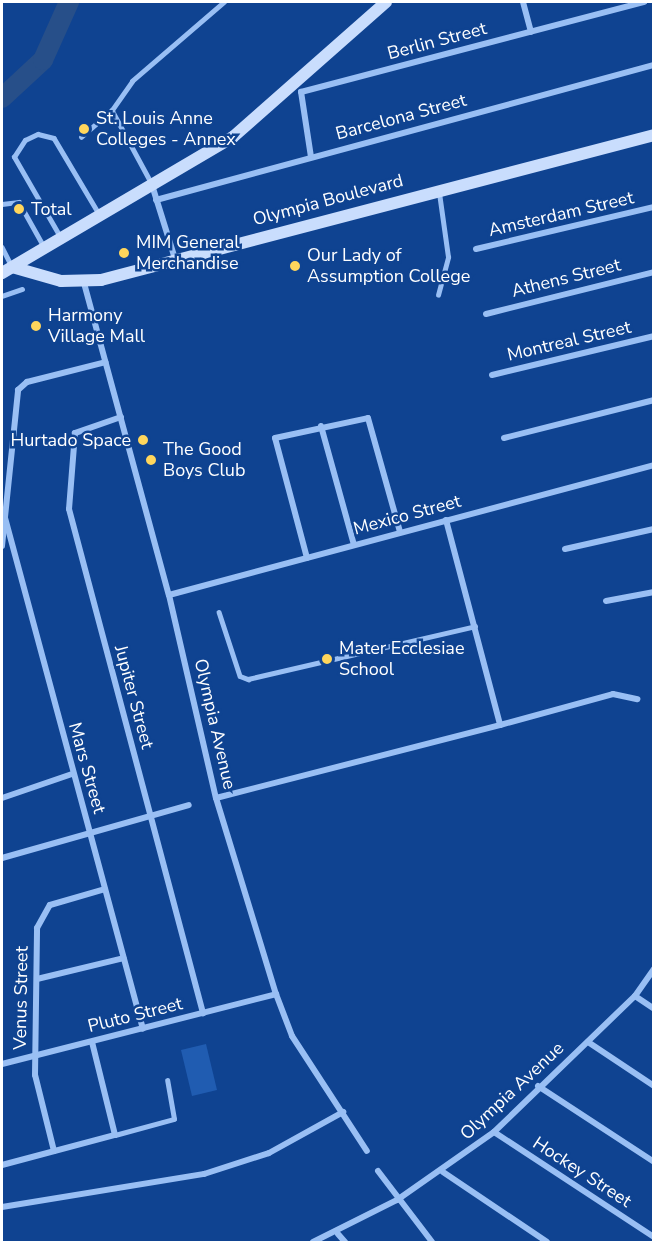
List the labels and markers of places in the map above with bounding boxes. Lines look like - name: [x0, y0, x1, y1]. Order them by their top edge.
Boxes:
- place label: St. Louis Anne Colleges - Annex: [96, 108, 236, 150]
- marker: St. Louis Anne Colleges - Annex: [77, 122, 91, 136]
- place label: Total: [31, 198, 72, 220]
- marker: Total: [12, 202, 26, 216]
- place label: MIM General Merchandise: [136, 232, 240, 274]
- place label: Our Lady of Assumption College: [307, 245, 470, 288]
- marker: MIM General Merchandise: [117, 246, 131, 260]
- marker: Our Lady of Assumption College: [288, 259, 302, 273]
- place label: Harmony Village Mall: [48, 305, 145, 348]
- marker: Harmony Village Mall: [29, 319, 43, 333]
- place label: Hurtado Space: [10, 429, 131, 451]
- marker: Hurtado Space: [136, 433, 150, 447]
- place label: The Good Boys Club: [163, 439, 245, 482]
- marker: The Good Boys Club: [144, 453, 158, 467]
- place label: Mater Ecclesiae School: [339, 638, 464, 680]
- marker: Mater Ecclesiae School: [320, 652, 334, 666]

